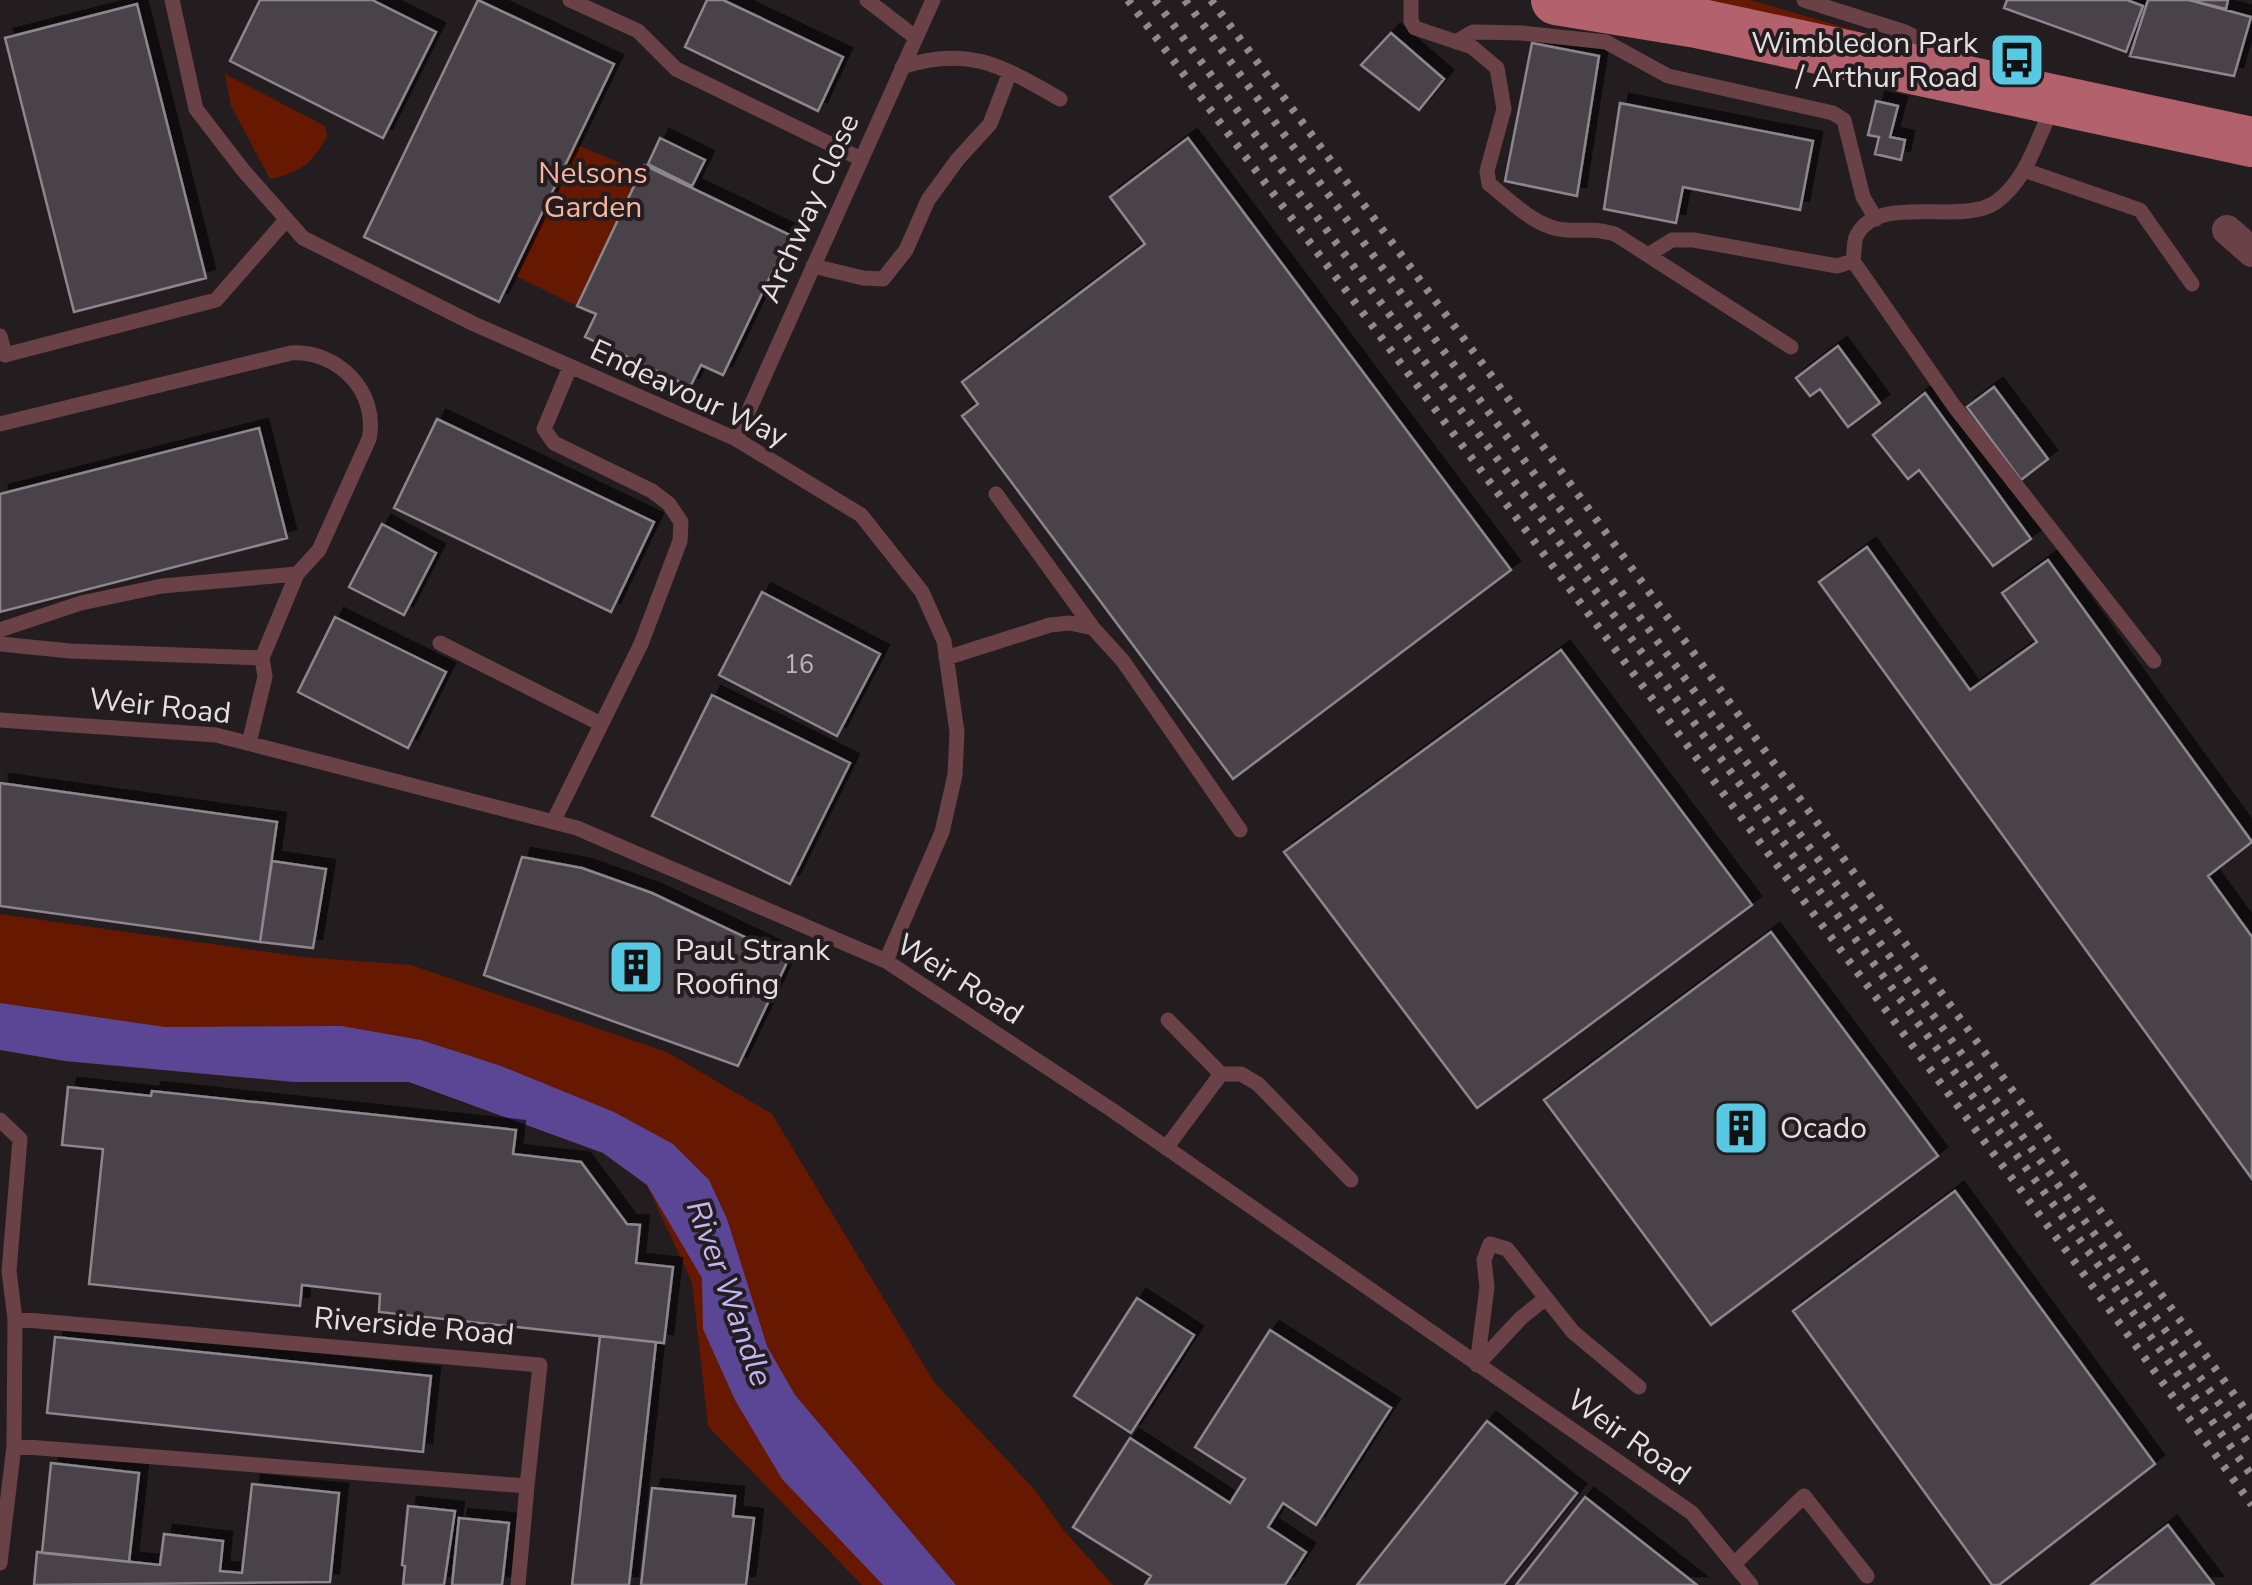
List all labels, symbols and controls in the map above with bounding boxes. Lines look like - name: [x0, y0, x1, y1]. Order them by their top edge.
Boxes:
- place label: Wimbledon Park / Arthur Road: [1751, 23, 1979, 98]
- bus stop icon: Wimbledon Park / Arthur Road: [1987, 30, 2047, 90]
- street label: Archway Close: [749, 107, 869, 309]
- park label: Nelsons Garden: [538, 153, 648, 228]
- street label: Endeavour Way: [583, 330, 795, 457]
- house number: 16: [784, 648, 814, 682]
- street label: Weir Road: [87, 679, 233, 734]
- street label: Weir Road: [888, 924, 1031, 1035]
- place label: Paul Strank Roofing: [675, 930, 831, 1005]
- building icon: Paul Strank Roofing: [606, 937, 666, 997]
- building icon: Ocado: [1711, 1098, 1771, 1158]
- place label: Ocado: [1780, 1108, 1867, 1149]
- water label: River Wandle: [676, 1194, 783, 1392]
- street label: Riverside Road: [312, 1297, 516, 1356]
- street label: Weir Road: [1559, 1380, 1699, 1495]

